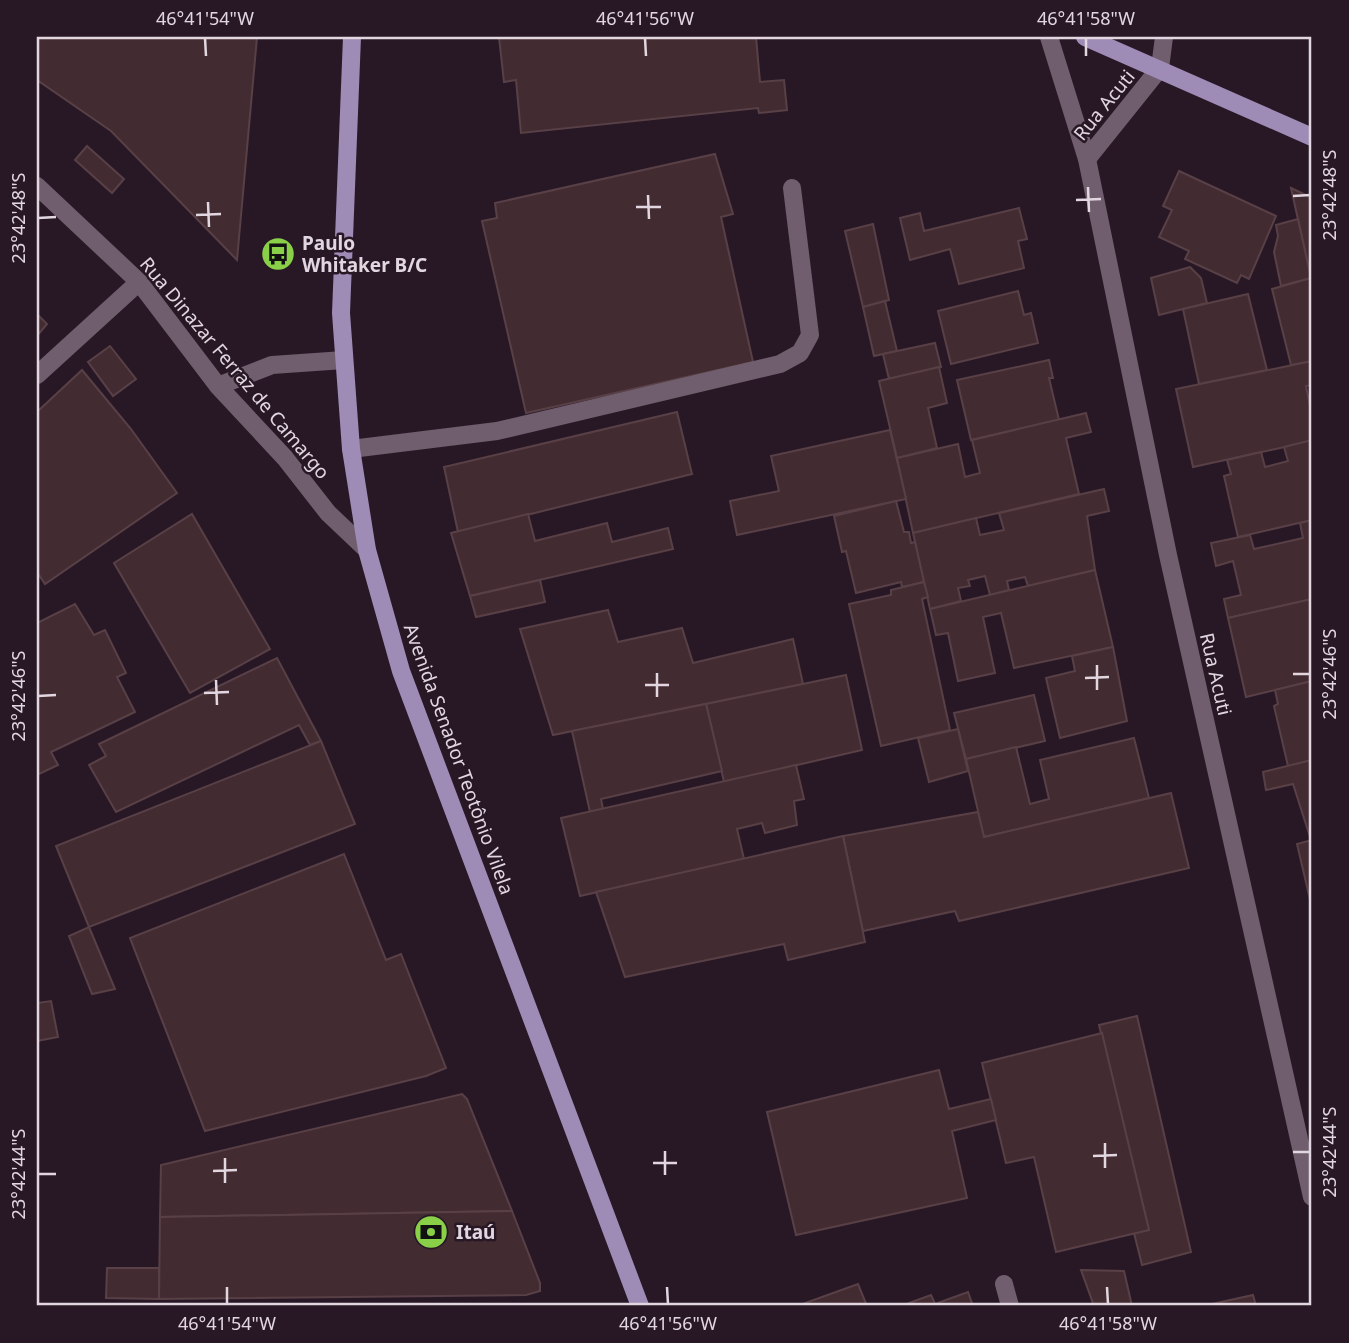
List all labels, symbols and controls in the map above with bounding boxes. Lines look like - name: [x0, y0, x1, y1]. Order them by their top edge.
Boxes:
- text: 46°41'54"W: [156, 6, 254, 30]
- text: 46°41'56"W: [596, 6, 694, 30]
- text: 46°41'58"W: [1037, 6, 1135, 30]
- street label: Rua Acuti: [1067, 64, 1141, 146]
- text: 23°42'48"S: [1317, 150, 1341, 240]
- text: 23°42'48"S: [6, 173, 30, 263]
- place label: Paulo Whitaker B/C: [302, 230, 427, 278]
- bus stop icon: Paulo Whitaker B/C: [259, 235, 297, 273]
- street label: Rua Dinazar Ferraz de Camargo: [134, 251, 336, 485]
- street label: Avenida Senador Teotônio Vilela: [398, 620, 520, 898]
- text: 23°42'46"S: [1317, 629, 1341, 719]
- street label: Rua Acuti: [1194, 630, 1238, 718]
- text: 23°42'46"S: [6, 651, 30, 741]
- text: 23°42'44"S: [1317, 1107, 1341, 1197]
- text: 23°42'44"S: [6, 1129, 30, 1219]
- bank icon: Itaú: [412, 1213, 450, 1251]
- place label: Itaú: [456, 1219, 495, 1245]
- text: 46°41'54"W: [178, 1311, 276, 1335]
- text: 46°41'56"W: [619, 1311, 717, 1335]
- text: 46°41'58"W: [1059, 1311, 1157, 1335]

